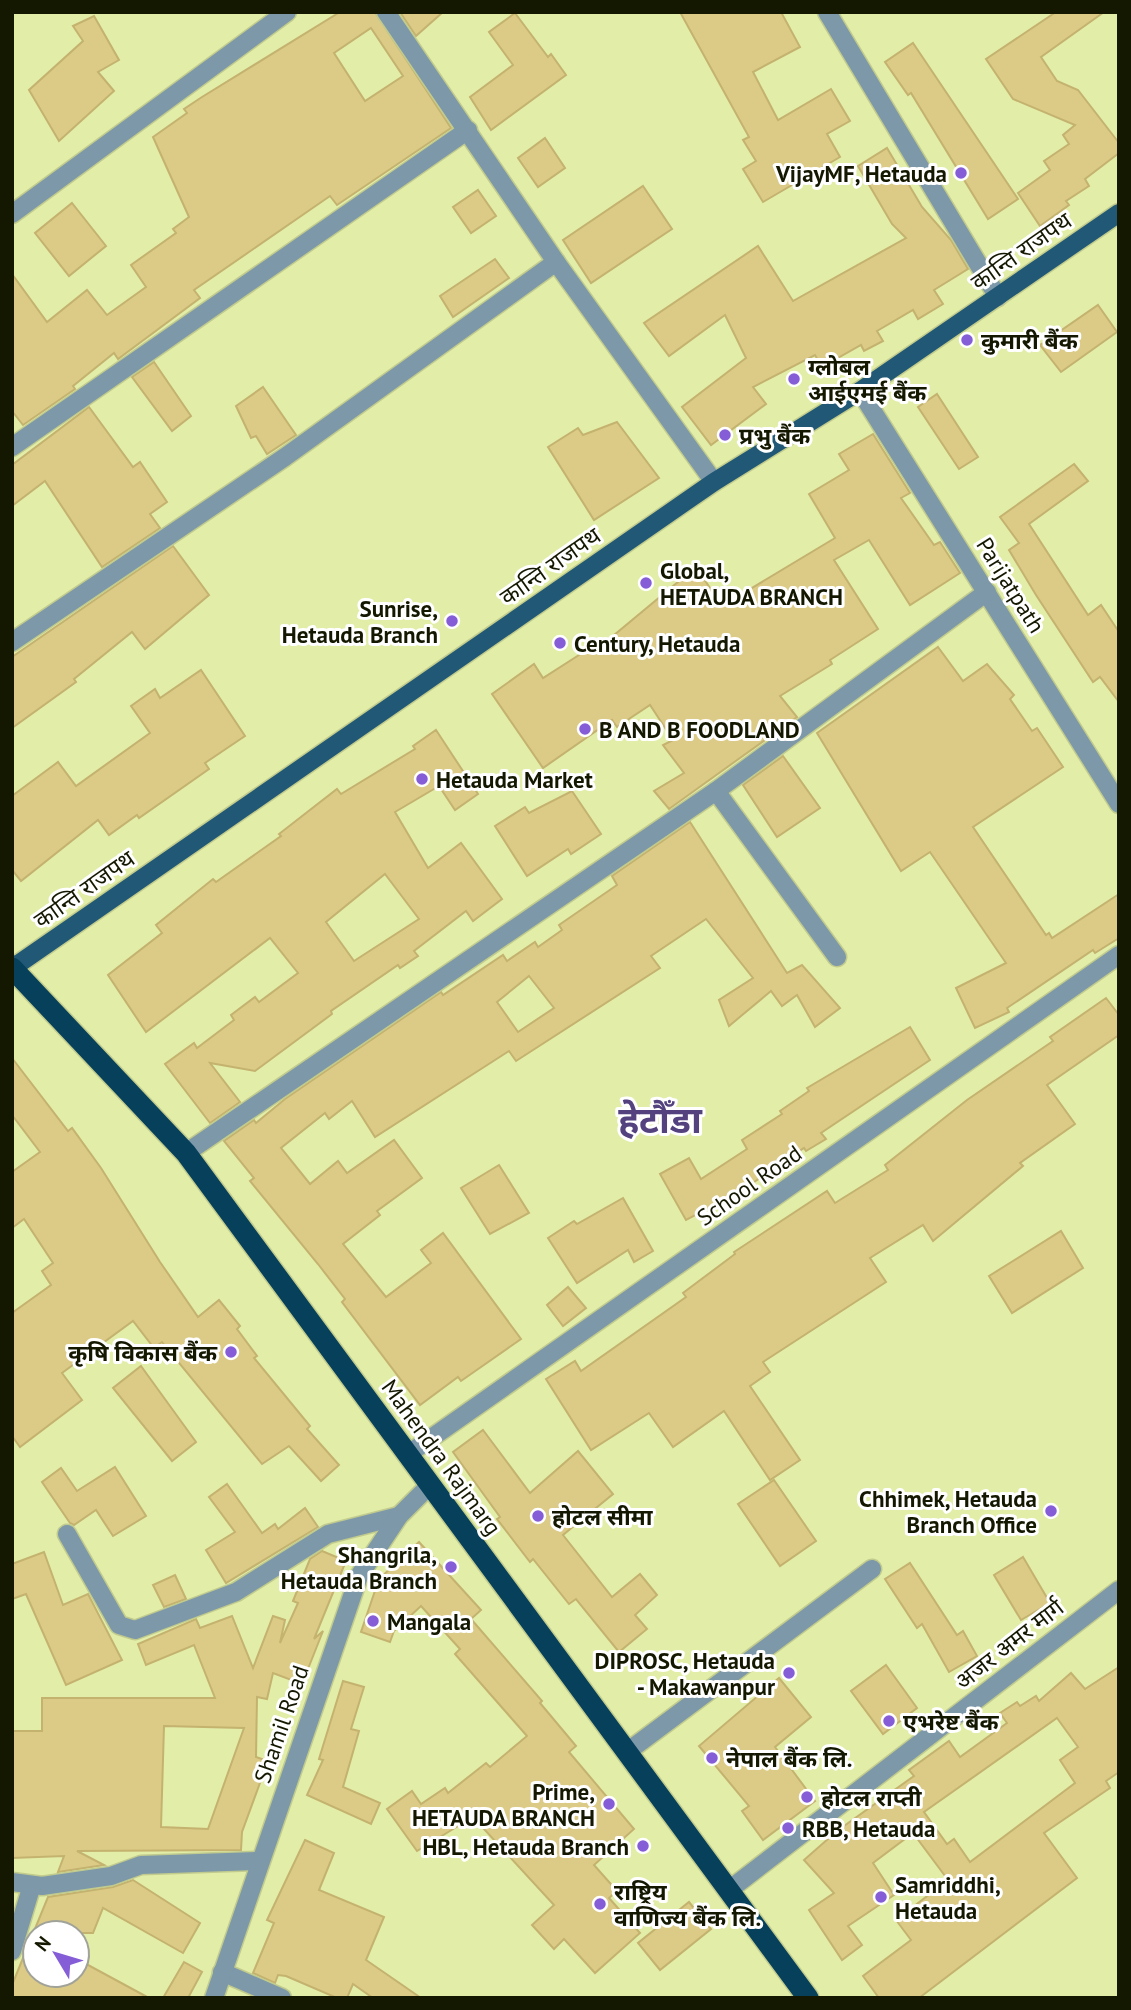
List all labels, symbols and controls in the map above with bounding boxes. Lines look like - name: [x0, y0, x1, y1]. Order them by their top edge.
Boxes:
- place label: VijayMF, Hetauda: [775, 159, 947, 188]
- marker: VijayMF, Hetauda: [953, 165, 969, 181]
- street label: कान्ति राजपथ: [965, 205, 1078, 296]
- place label: कुमारी बैंक: [981, 326, 1079, 355]
- marker: कुमारी बैंक: [959, 332, 975, 348]
- place label: ग्लोबल आईएमई बैंक: [808, 352, 927, 407]
- marker: ग्लोबल आईएमई बैंक: [786, 371, 802, 387]
- place label: प्रभु बैंक: [739, 421, 811, 450]
- marker: प्रभु बैंक: [717, 427, 733, 443]
- street label: कान्ति राजपथ: [494, 520, 607, 611]
- street label: Parijatpath: [970, 532, 1052, 638]
- place label: Global, HETAUDA BRANCH: [660, 556, 843, 611]
- marker: Global, HETAUDA BRANCH: [638, 575, 654, 591]
- place label: Sunrise, Hetauda Branch: [282, 594, 438, 649]
- marker: Sunrise, Hetauda Branch: [444, 613, 460, 629]
- place label: Century, Hetauda: [574, 629, 740, 658]
- marker: Century, Hetauda: [552, 635, 568, 651]
- place label: B AND B FOODLAND: [599, 715, 800, 744]
- marker: B AND B FOODLAND: [577, 721, 593, 737]
- place label: Hetauda Market: [436, 765, 593, 794]
- marker: Hetauda Market: [414, 771, 430, 787]
- street label: कान्ति राजपथ: [28, 843, 141, 934]
- district label: हेटौँडा: [618, 1095, 703, 1143]
- street label: School Road: [691, 1138, 807, 1232]
- place label: कृषि विकास बैंक: [68, 1338, 218, 1367]
- marker: कृषि विकास बैंक: [223, 1344, 239, 1360]
- street label: Mahendra Rajmarg: [376, 1373, 508, 1541]
- place label: Chhimek, Hetauda Branch Office: [859, 1484, 1037, 1539]
- place label: होटल सीमा: [552, 1502, 654, 1531]
- marker: Chhimek, Hetauda Branch Office: [1043, 1503, 1059, 1519]
- marker: होटल सीमा: [530, 1508, 546, 1524]
- place label: Shangrila, Hetauda Branch: [281, 1540, 437, 1595]
- marker: Shangrila, Hetauda Branch: [443, 1559, 459, 1575]
- street label: अजर अमर मार्ग: [949, 1592, 1070, 1695]
- place label: Mangala: [387, 1607, 471, 1636]
- marker: Mangala: [365, 1613, 381, 1629]
- place label: DIPROSC, Hetauda - Makawanpur: [595, 1646, 776, 1701]
- street label: Shamil Road: [247, 1661, 315, 1787]
- marker: DIPROSC, Hetauda - Makawanpur: [781, 1665, 797, 1681]
- place label: एभरेष्ट बैंक: [903, 1707, 999, 1736]
- marker: एभरेष्ट बैंक: [881, 1713, 897, 1729]
- place label: नेपाल बैंक लि.: [726, 1744, 852, 1773]
- marker: नेपाल बैंक लि.: [704, 1750, 720, 1766]
- place label: Prime, HETAUDA BRANCH: [412, 1777, 595, 1832]
- place label: होटल राप्ती: [821, 1783, 923, 1812]
- marker: होटल राप्ती: [799, 1789, 815, 1805]
- marker: Prime, HETAUDA BRANCH: [601, 1796, 617, 1812]
- place label: RBB, Hetauda: [802, 1814, 935, 1843]
- marker: RBB, Hetauda: [780, 1820, 796, 1836]
- place label: HBL, Hetauda Branch: [422, 1832, 629, 1861]
- marker: HBL, Hetauda Branch: [635, 1838, 651, 1854]
- place label: Samriddhi, Hetauda: [895, 1870, 1001, 1925]
- place label: राष्ट्रिय वाणिज्य बैंक लि.: [614, 1877, 761, 1932]
- marker: Samriddhi, Hetauda: [873, 1889, 889, 1905]
- marker: राष्ट्रिय वाणिज्य बैंक लि.: [592, 1896, 608, 1912]
- north arrow: [21, 1919, 91, 1989]
- text: N: [29, 1931, 56, 1956]

